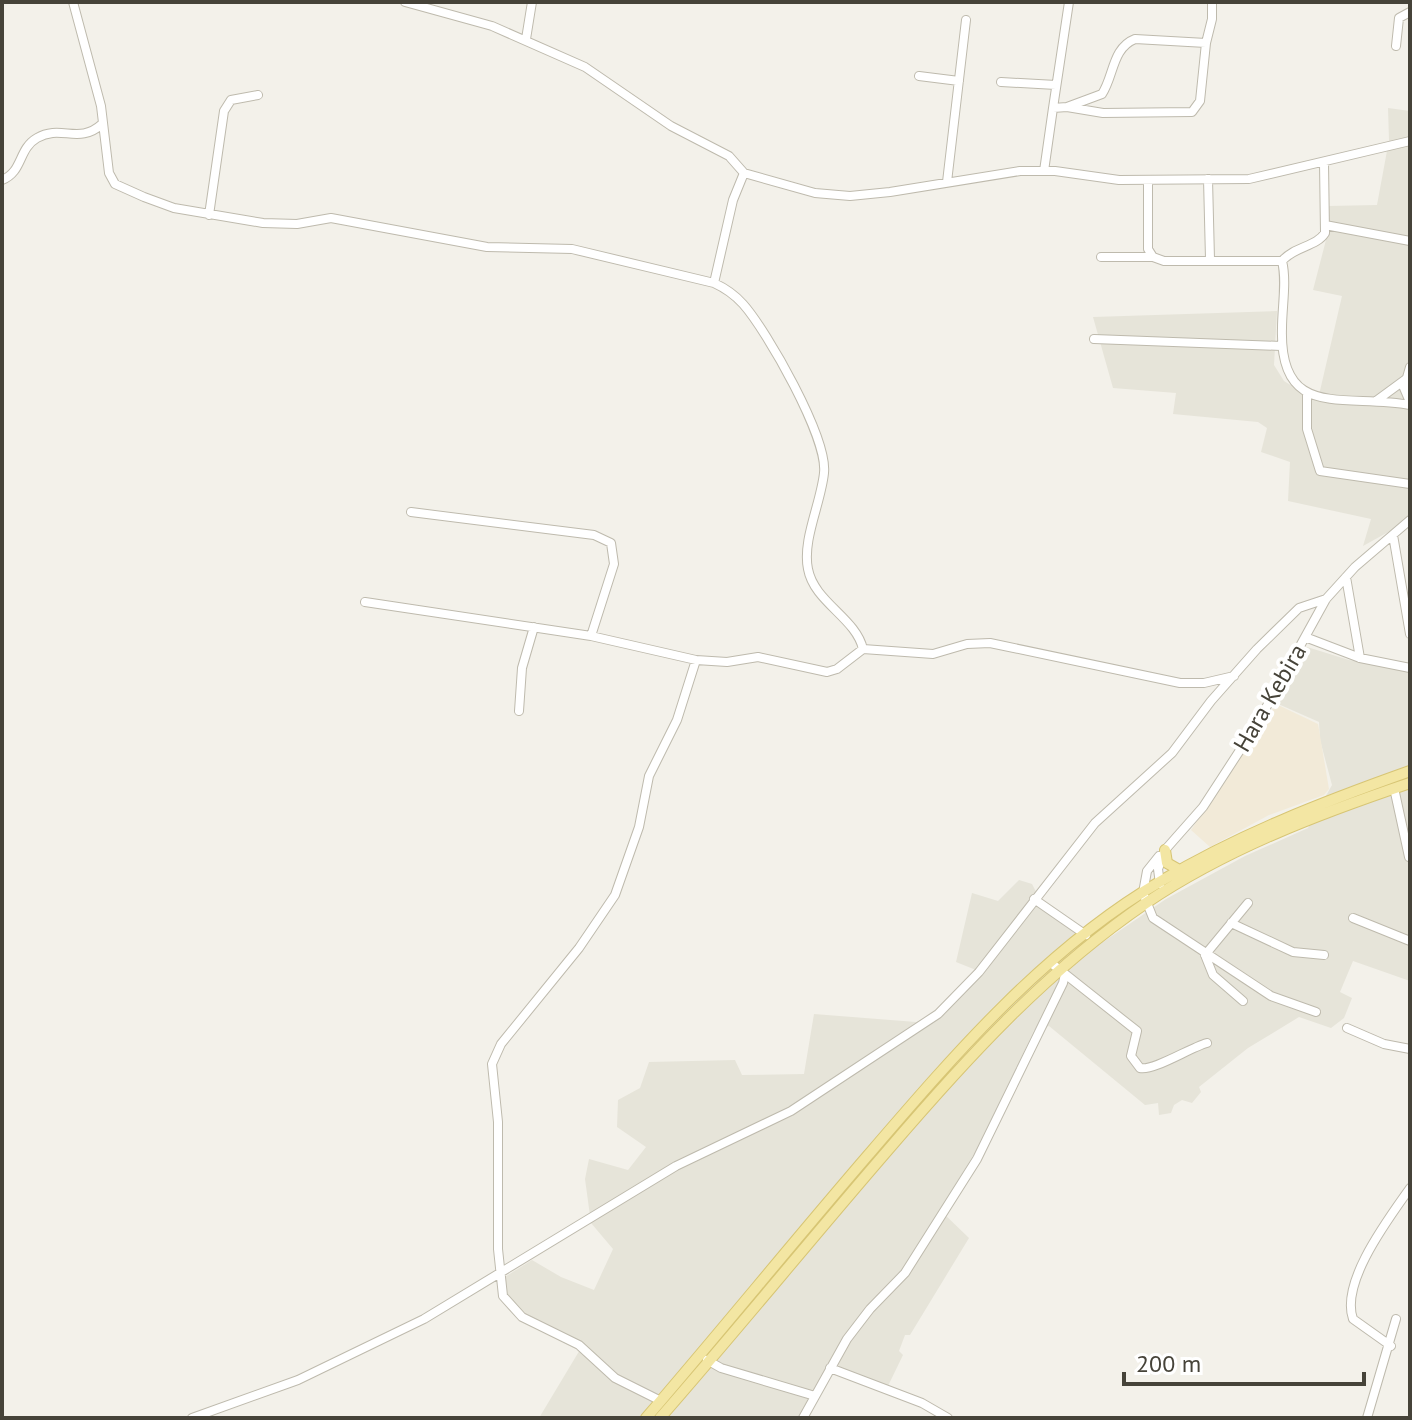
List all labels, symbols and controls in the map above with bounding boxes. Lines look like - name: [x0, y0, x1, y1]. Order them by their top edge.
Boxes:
- street label: Hara Kebira: [1226, 638, 1313, 757]
- scale bar: [1124, 1336, 1364, 1386]
- text: 200 m: [1136, 1348, 1201, 1379]

